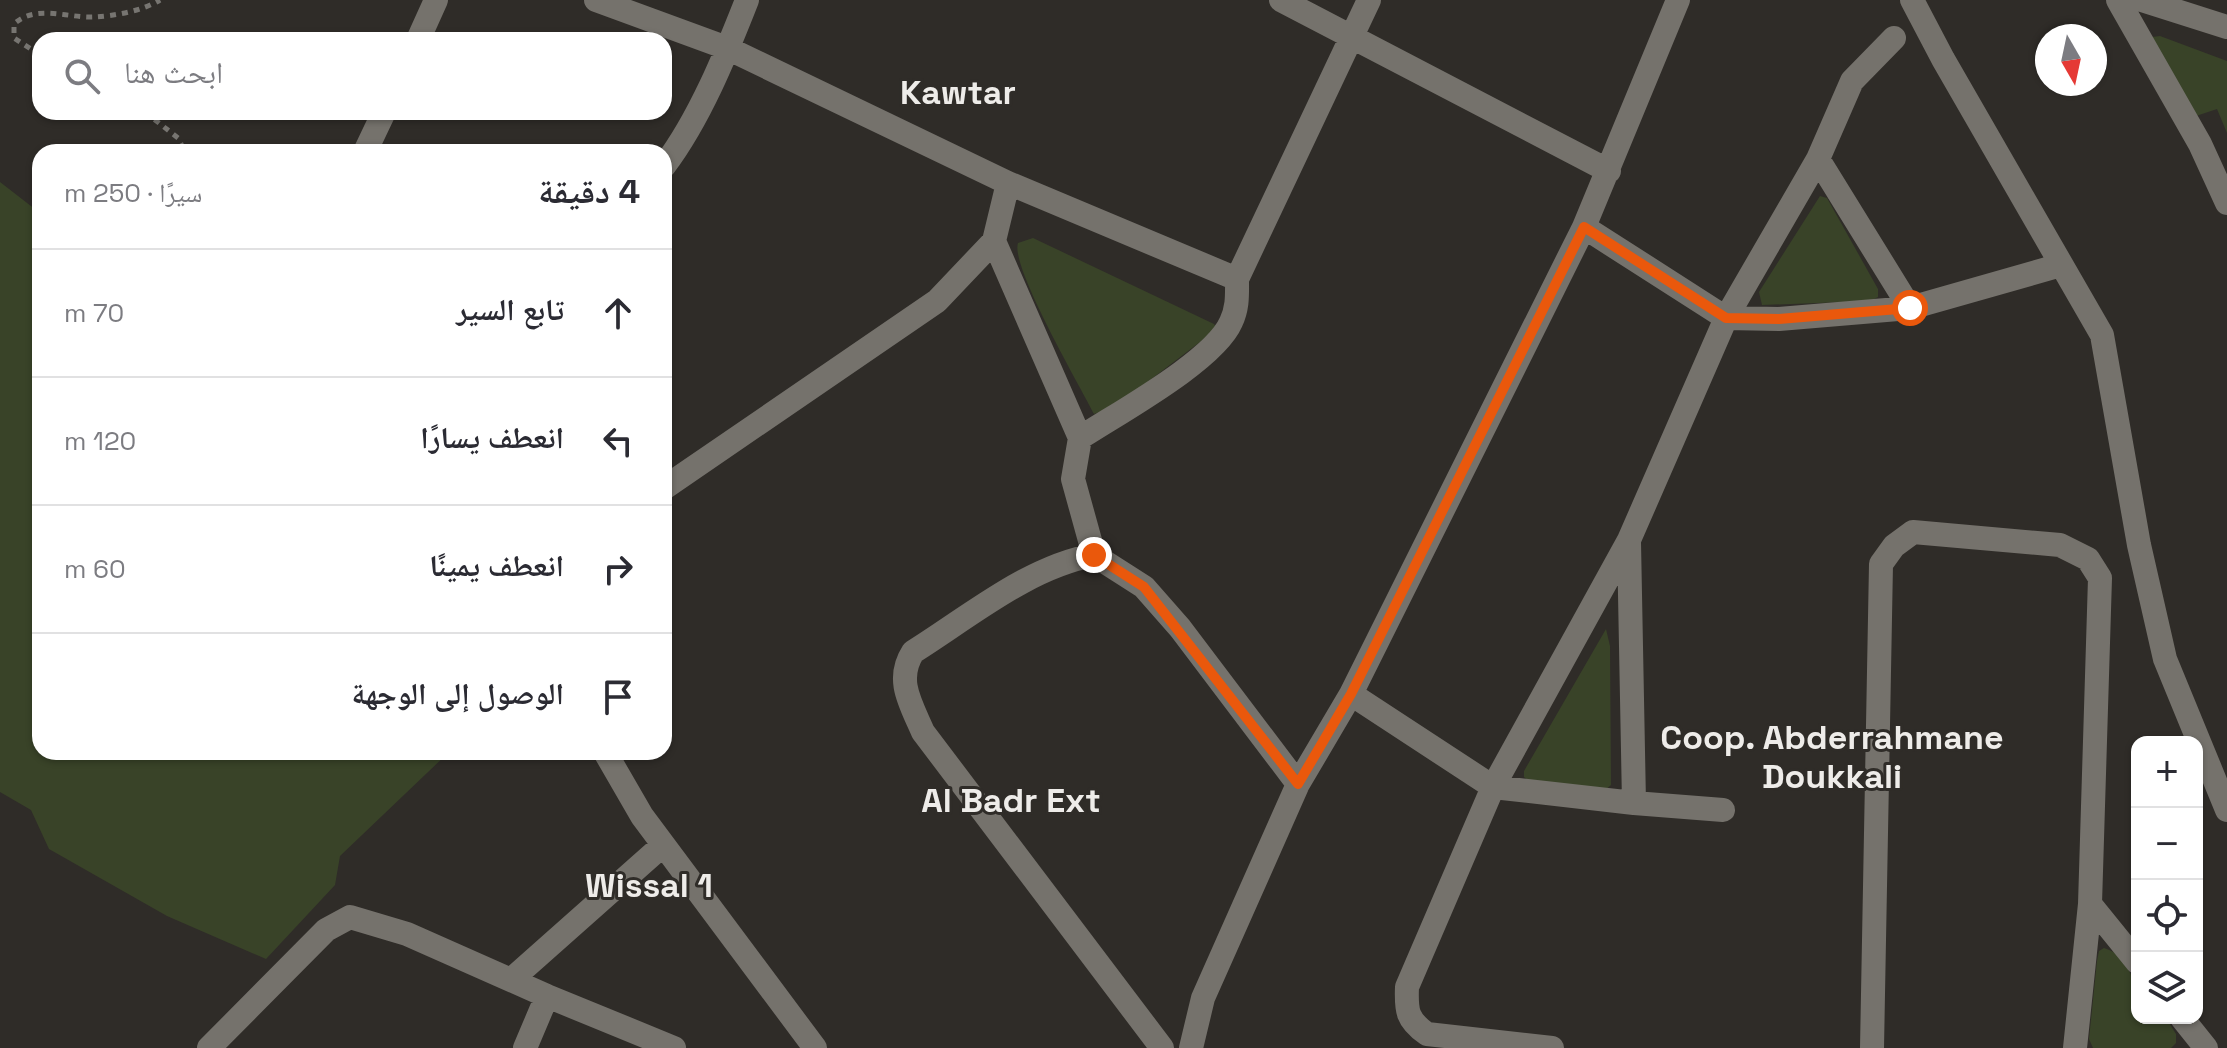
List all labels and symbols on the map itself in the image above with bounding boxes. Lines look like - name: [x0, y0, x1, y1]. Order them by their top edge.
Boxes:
- north arrow: [2035, 24, 2107, 96]
- district label: Kawtar: [900, 71, 1016, 114]
- route start: [1892, 290, 1928, 326]
- route end: [1076, 537, 1112, 573]
- district label: Coop. Abderrahmane Doukkali: [1660, 716, 2004, 798]
- district label: Al Badr Ext: [921, 779, 1101, 822]
- district label: Wissal 1: [585, 864, 713, 907]

